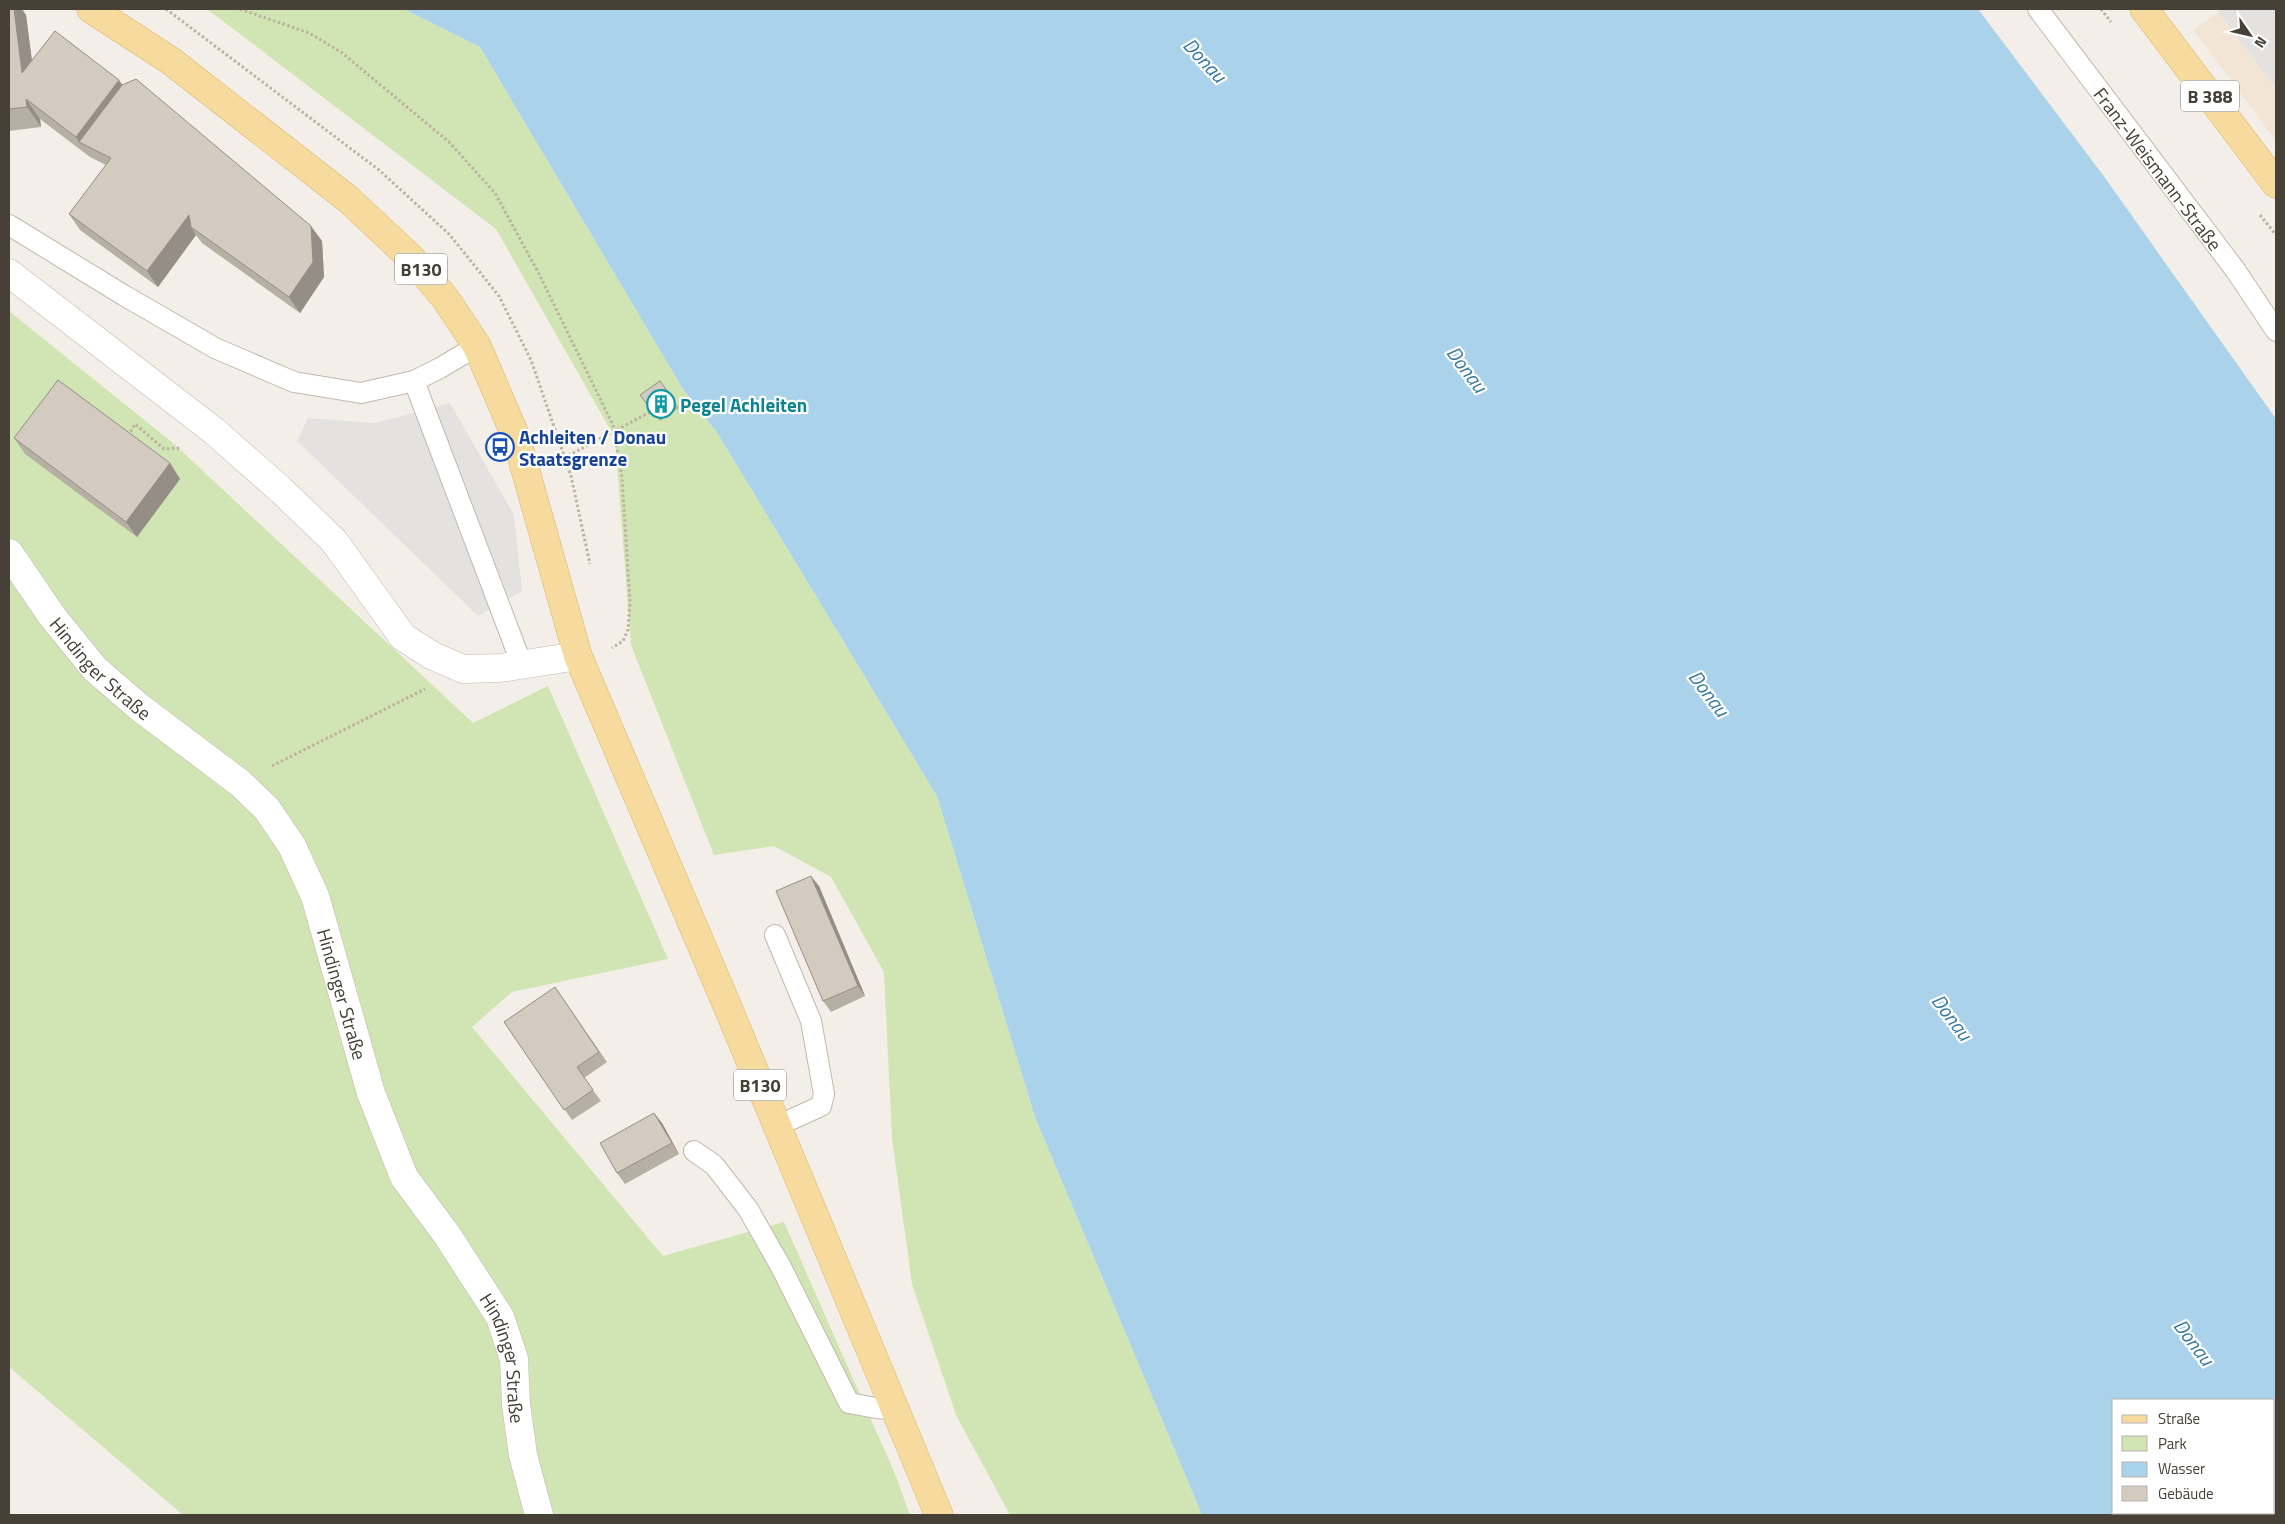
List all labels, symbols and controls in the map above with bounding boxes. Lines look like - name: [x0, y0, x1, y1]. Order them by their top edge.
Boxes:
- north arrow: [2225, 10, 2275, 60]
- water label: Donau: [1176, 30, 1235, 90]
- text: N: [2250, 33, 2273, 52]
- road number: B 388: [2181, 80, 2239, 112]
- street label: Franz-Weismann-Straße: [2087, 81, 2230, 256]
- road number: B130: [395, 253, 447, 284]
- water label: Donau: [1439, 339, 1496, 400]
- building icon: Pegel Achleiten: [646, 389, 676, 419]
- place label: Pegel Achleiten: [680, 390, 807, 419]
- place label: Achleiten / Donau Staatsgrenze: [519, 422, 666, 473]
- bus stop icon: Achleiten / Donau Staatsgrenze: [485, 432, 515, 462]
- street label: Hindinger Straße: [43, 610, 158, 726]
- water label: Donau: [1681, 663, 1738, 724]
- street label: Hindinger Straße: [310, 925, 375, 1063]
- water label: Donau: [1924, 987, 1981, 1048]
- road number: B130: [734, 1070, 786, 1100]
- street label: Hindinger Straße: [473, 1287, 533, 1425]
- water label: Donau: [2166, 1312, 2223, 1373]
- legend: [2112, 1399, 2275, 1514]
- text: Straße: [2158, 1407, 2200, 1430]
- text: Park: [2158, 1432, 2187, 1455]
- text: Wasser: [2158, 1457, 2205, 1480]
- text: Gebäude: [2158, 1482, 2214, 1505]

